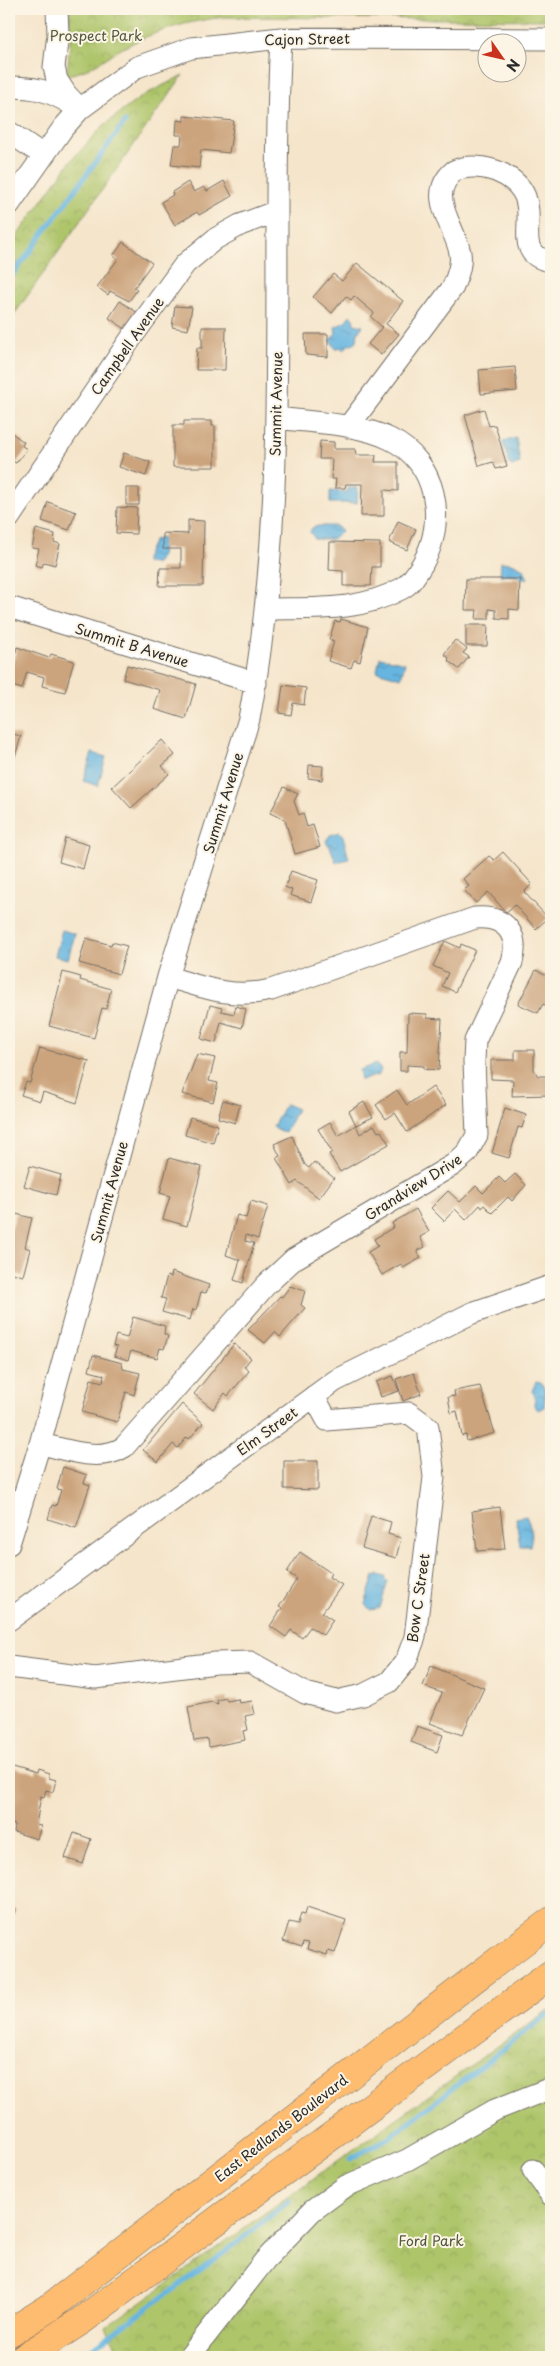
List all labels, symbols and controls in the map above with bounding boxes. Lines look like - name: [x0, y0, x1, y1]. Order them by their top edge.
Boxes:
- park label: Prospect Park: [50, 25, 143, 46]
- street label: Cajon Street: [264, 28, 350, 50]
- north arrow: [478, 32, 528, 82]
- text: N: [501, 55, 525, 76]
- street label: Campbell Avenue: [85, 292, 169, 399]
- street label: Summit Avenue: [265, 351, 287, 457]
- street label: Summit B Avenue: [72, 618, 192, 672]
- street label: Summit Avenue: [198, 749, 248, 856]
- street label: Summit Avenue: [85, 1138, 133, 1245]
- street label: Grandview Drive: [360, 1149, 466, 1225]
- street label: Elm Street: [232, 1401, 302, 1460]
- street label: Bow C Street: [401, 1552, 435, 1644]
- street label: East Redlands Boulevard: [210, 2069, 352, 2187]
- park label: Ford Park: [398, 2230, 464, 2251]

